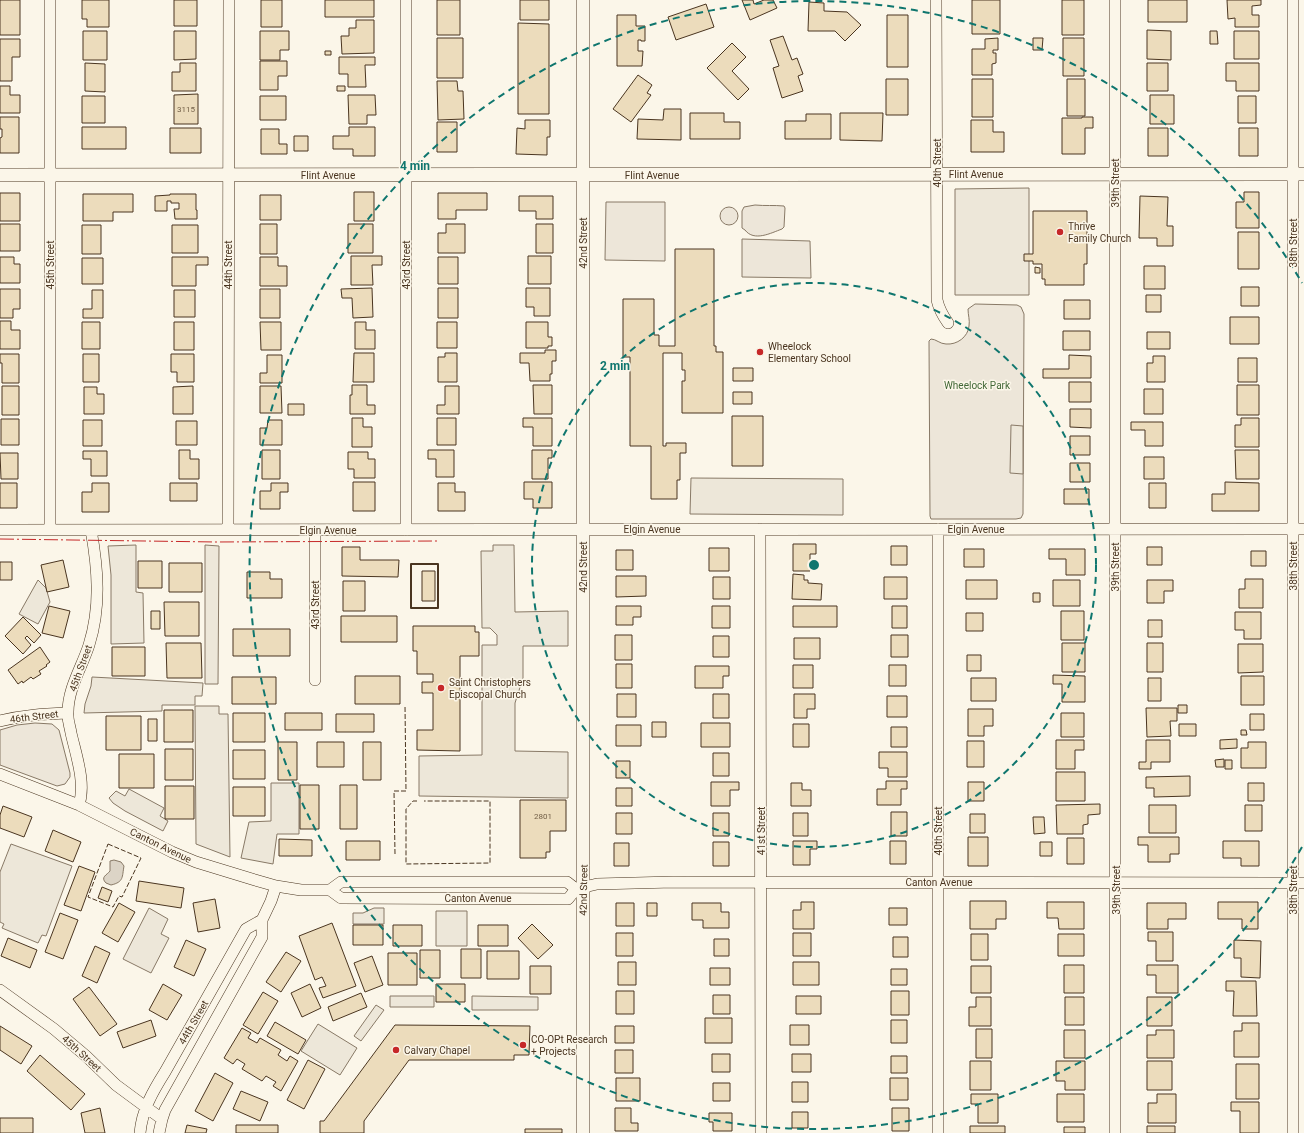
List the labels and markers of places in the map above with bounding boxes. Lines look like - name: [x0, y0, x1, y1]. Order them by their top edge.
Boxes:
- place label: Thrive Family Church: [1068, 221, 1131, 244]
- marker: Thrive Family Church: [1055, 227, 1065, 237]
- place label: Wheelock Elementary School: [768, 341, 851, 364]
- marker: Wheelock Elementary School: [755, 347, 765, 357]
- centre of rings: [807, 558, 821, 572]
- place label: Saint Christophers Episcopal Church: [449, 677, 531, 700]
- marker: Saint Christophers Episcopal Church: [436, 683, 446, 693]
- place label: CO-OPt Research + Projects: [531, 1034, 608, 1057]
- marker: CO-OPt Research + Projects: [518, 1040, 528, 1050]
- marker: Calvary Chapel: [391, 1045, 401, 1055]
- place label: Calvary Chapel: [404, 1045, 470, 1056]

